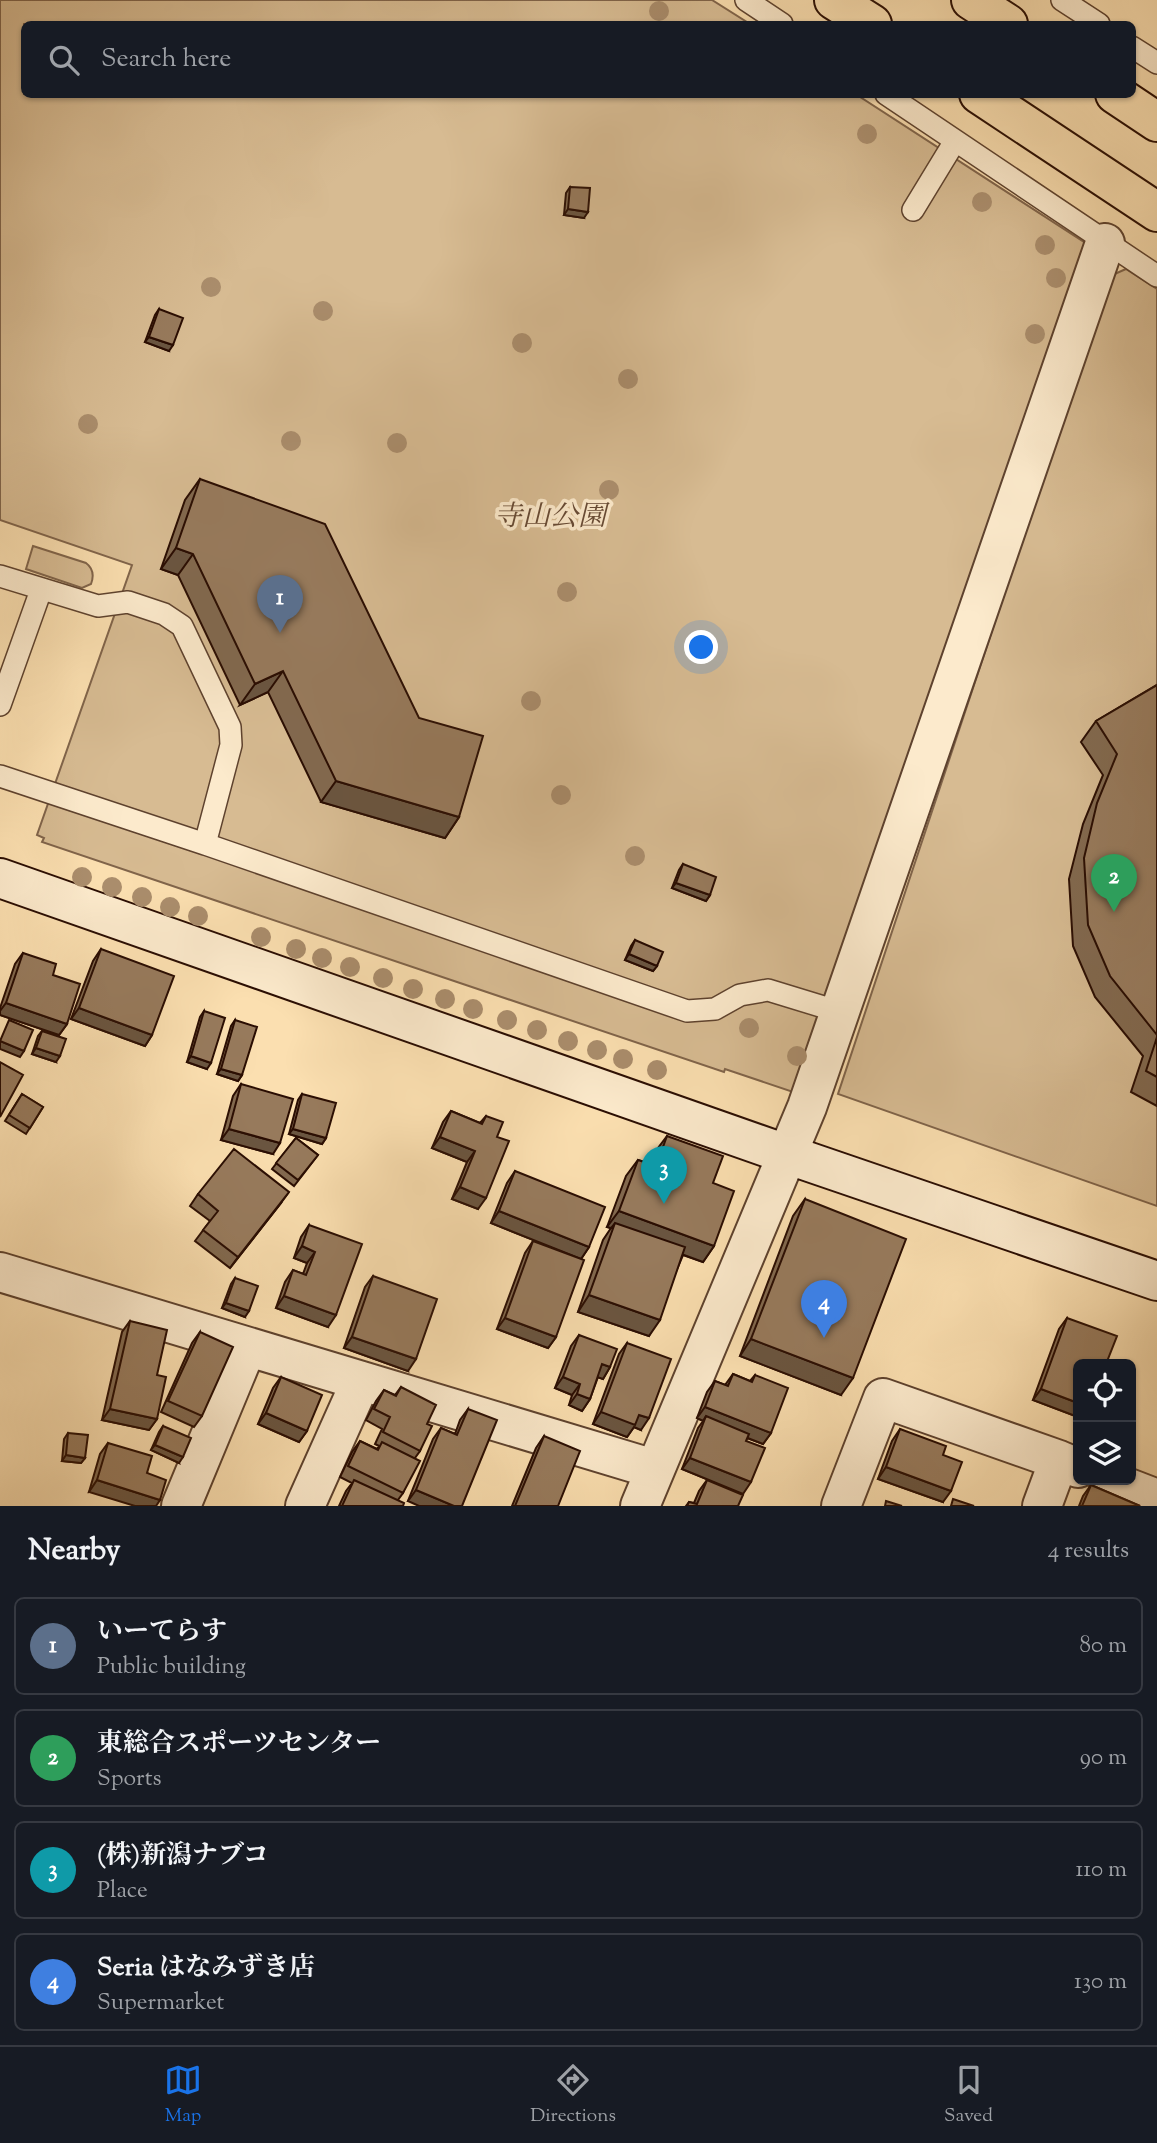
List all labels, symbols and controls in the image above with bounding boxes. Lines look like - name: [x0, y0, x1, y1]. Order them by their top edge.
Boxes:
- search box: [21, 21, 1136, 98]
- icon: search: [45, 41, 83, 79]
- text: Search here: [101, 41, 231, 78]
- park label: 寺山公園: [494, 498, 610, 538]
- pin: 1: [257, 575, 303, 633]
- your location: [684, 630, 718, 664]
- pin: 2: [1091, 854, 1137, 912]
- pin: 3: [641, 1146, 687, 1204]
- pin: 4: [801, 1280, 847, 1338]
- map controls: [1073, 1359, 1136, 1485]
- button: locate: [1073, 1359, 1136, 1422]
- button: layers: [1073, 1422, 1136, 1485]
- text: Nearby: [28, 1530, 120, 1573]
- text: 4 results: [1048, 1535, 1129, 1568]
- text: いーてらす: [97, 1614, 227, 1651]
- text: 1: [49, 1630, 57, 1663]
- text: 80 m: [1079, 1630, 1127, 1663]
- text: Public building: [97, 1651, 246, 1684]
- text: 東総合スポーツセンター: [97, 1726, 381, 1763]
- text: 2: [48, 1742, 58, 1775]
- text: 90 m: [1080, 1742, 1127, 1775]
- text: Sports: [97, 1763, 162, 1796]
- text: (株)新潟ナブコ: [97, 1838, 269, 1875]
- text: 3: [48, 1854, 58, 1887]
- text: 110 m: [1076, 1854, 1127, 1887]
- text: Place: [97, 1875, 148, 1908]
- text: Seria はなみずき店: [97, 1950, 315, 1987]
- text: 4: [47, 1966, 59, 1999]
- text: 130 m: [1074, 1966, 1127, 1999]
- text: Supermarket: [97, 1987, 224, 2020]
- tab: Map: [164, 2061, 202, 2130]
- tab: Directions: [530, 2061, 616, 2130]
- tab: Saved: [944, 2061, 993, 2130]

